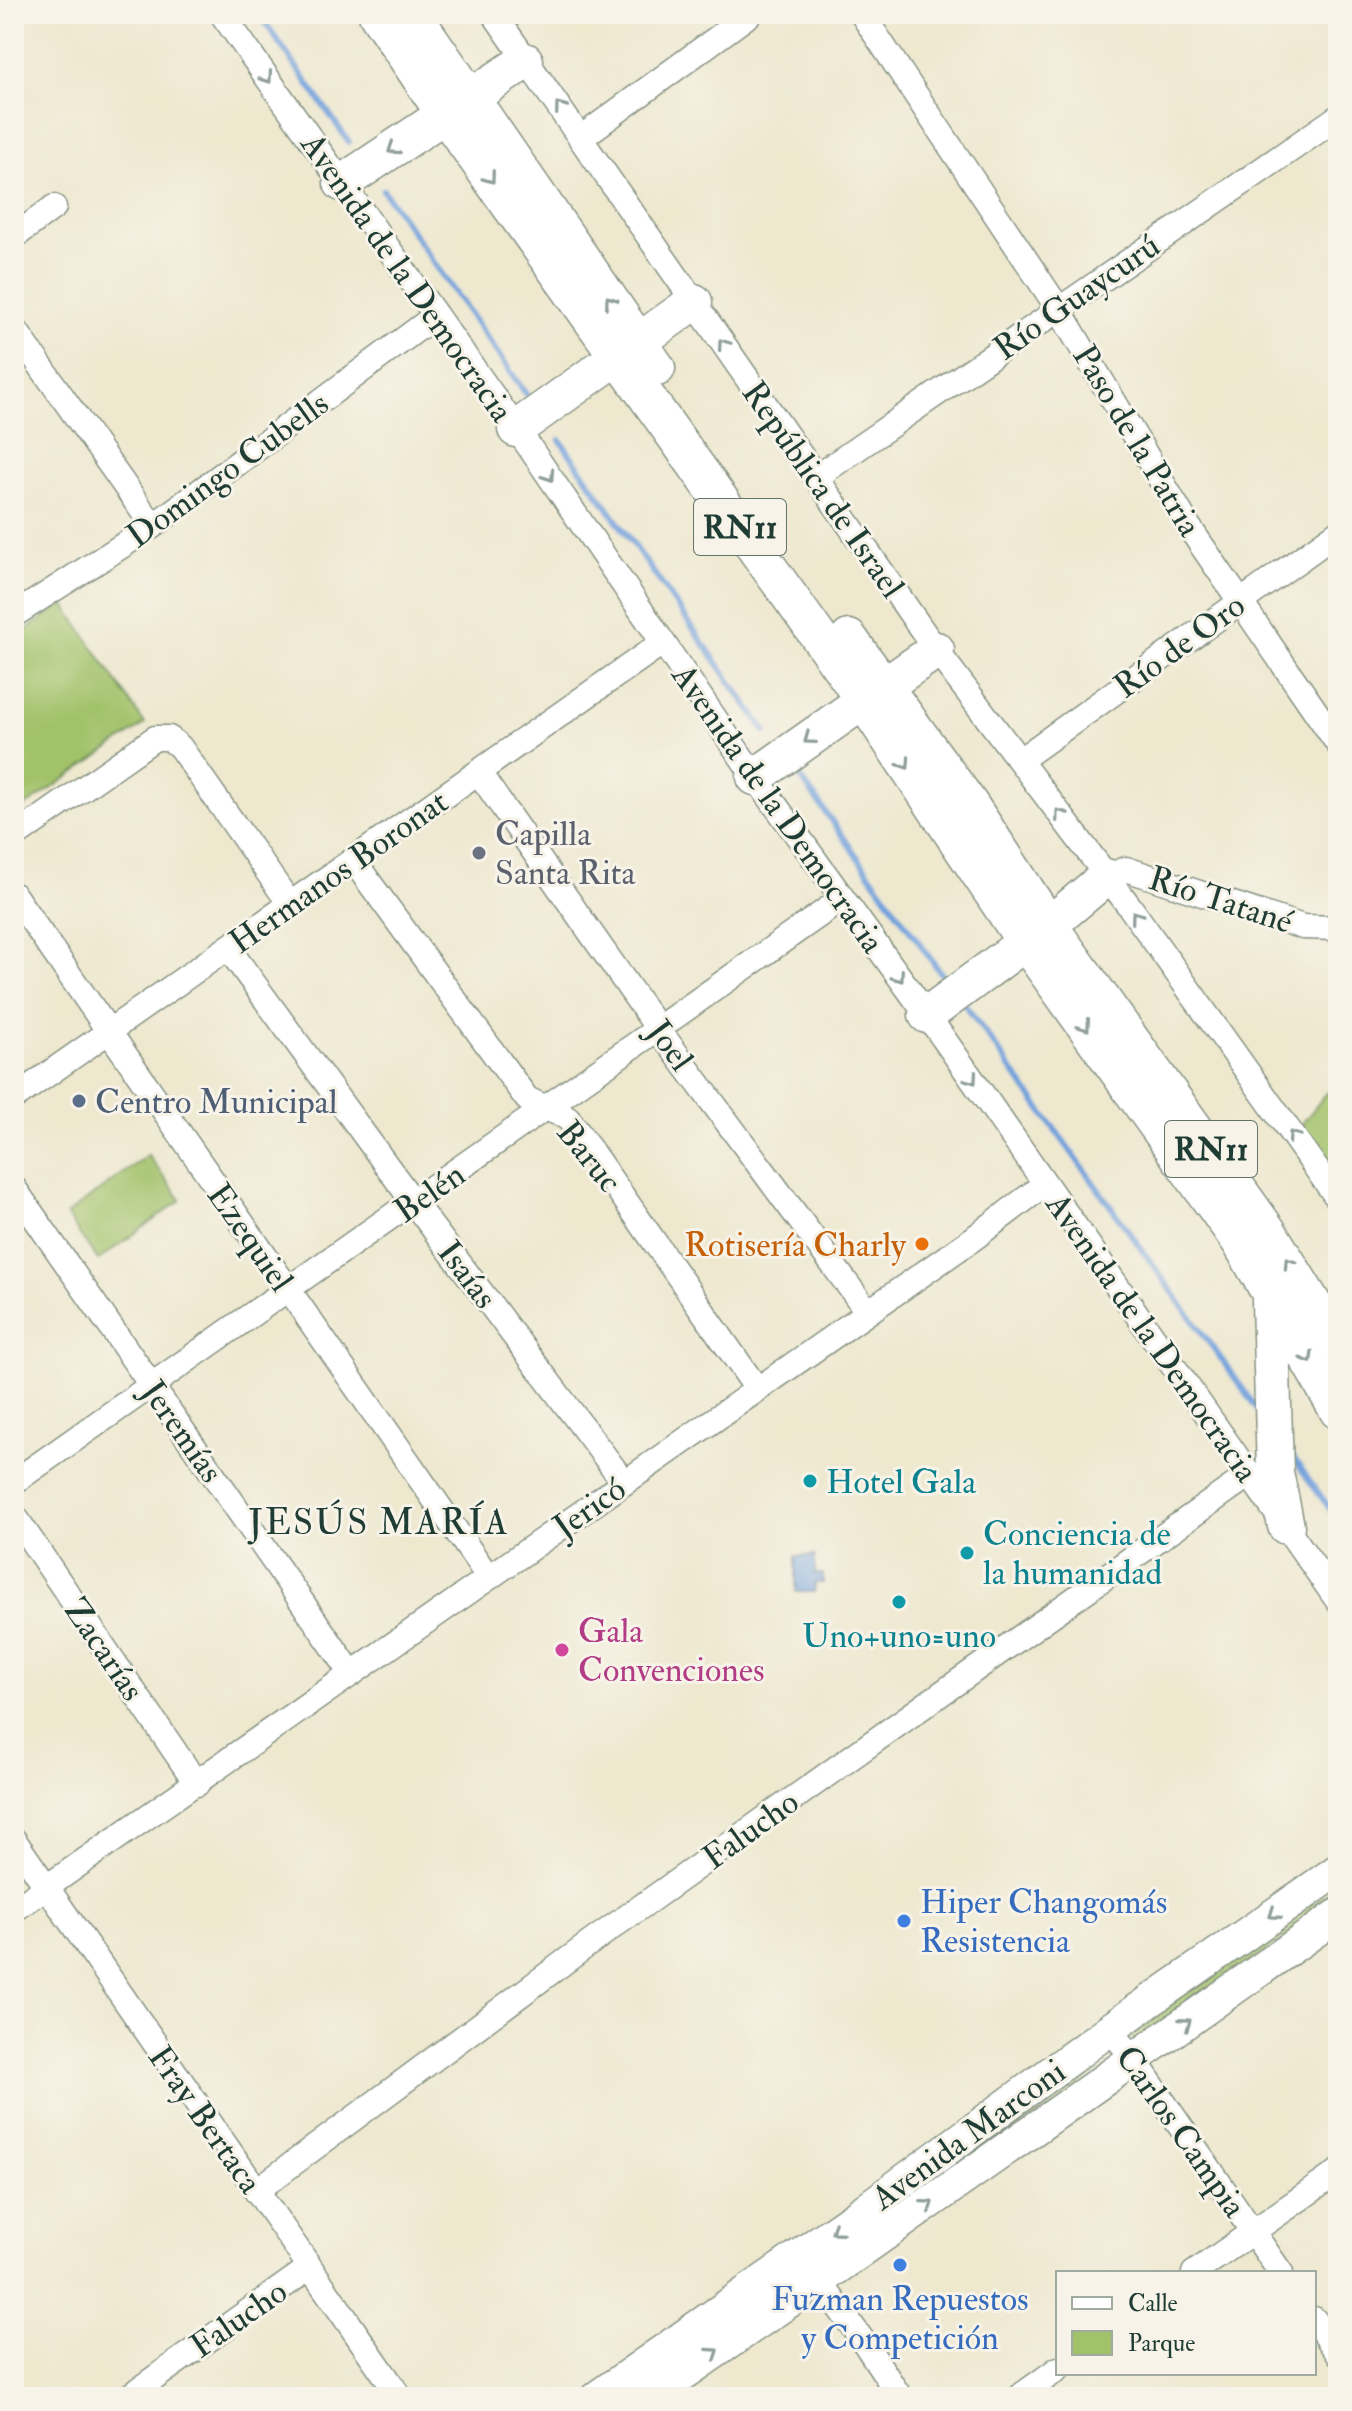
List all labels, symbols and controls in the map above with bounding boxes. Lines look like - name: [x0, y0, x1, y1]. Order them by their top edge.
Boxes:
- one-way arrow: [257, 69, 272, 83]
- one-way arrow: [555, 101, 569, 116]
- street label: Avenida de la Democracia: [290, 124, 523, 432]
- one-way arrow: [388, 139, 402, 154]
- one-way arrow: [480, 170, 495, 184]
- street label: Río Guaycurú: [986, 224, 1168, 370]
- one-way arrow: [605, 295, 620, 309]
- street label: Paso de la Patria: [1063, 337, 1211, 545]
- one-way arrow: [718, 338, 733, 352]
- street label: República de Israel: [732, 373, 914, 607]
- street label: Domingo Cubells: [118, 382, 337, 558]
- one-way arrow: [539, 467, 554, 481]
- road number: RN11: [694, 499, 786, 555]
- street label: Río de Oro: [1106, 584, 1254, 708]
- street label: Avenida de la Democracia: [661, 655, 894, 963]
- one-way arrow: [803, 729, 817, 743]
- one-way arrow: [896, 756, 911, 770]
- street label: Hermanos Boronat: [221, 781, 457, 964]
- one-way arrow: [1055, 809, 1070, 823]
- place label: Capilla Santa Rita: [495, 813, 637, 895]
- marker: Capilla Santa Rita: [470, 844, 488, 862]
- street label: Río Tatané: [1143, 857, 1299, 944]
- one-way arrow: [1132, 911, 1146, 925]
- one-way arrow: [889, 968, 904, 983]
- street label: Joel: [636, 1011, 703, 1080]
- one-way arrow: [1075, 1017, 1090, 1031]
- one-way arrow: [962, 1071, 977, 1085]
- place label: Centro Municipal: [95, 1081, 338, 1124]
- marker: Centro Municipal: [70, 1092, 88, 1110]
- street label: Baruc: [547, 1112, 631, 1202]
- road number: RN11: [1165, 1121, 1257, 1177]
- one-way arrow: [1288, 1130, 1303, 1144]
- street label: Belén: [386, 1154, 474, 1233]
- street label: Ezequiel: [197, 1175, 303, 1301]
- street label: Avenida de la Democracia: [1035, 1184, 1268, 1492]
- place label: Rotisería Charly: [684, 1224, 907, 1267]
- street label: Isaías: [427, 1232, 506, 1317]
- marker: Rotisería Charly: [913, 1235, 931, 1253]
- one-way arrow: [1284, 1257, 1299, 1272]
- one-way arrow: [1298, 1350, 1313, 1364]
- street label: Jeremías: [131, 1372, 232, 1491]
- place label: Hotel Gala: [826, 1461, 977, 1504]
- street label: Jericó: [544, 1468, 635, 1549]
- marker: Hotel Gala: [801, 1472, 819, 1490]
- district label: JESÚS MARÍA: [247, 1499, 510, 1545]
- place label: Conciencia de la humanidad: [983, 1513, 1171, 1595]
- marker: Conciencia de la humanidad: [958, 1544, 976, 1562]
- street label: Zacarías: [54, 1590, 154, 1709]
- marker: Uno+uno=uno: [890, 1593, 908, 1611]
- place label: Gala Convenciones: [578, 1610, 765, 1692]
- place label: Uno+uno=uno: [802, 1615, 996, 1658]
- marker: Gala Convenciones: [553, 1641, 571, 1659]
- street label: Falucho: [694, 1781, 807, 1879]
- place label: Hiper Changomás Resistencia: [920, 1881, 1167, 1963]
- one-way arrow: [1269, 1904, 1283, 1919]
- marker: Hiper Changomás Resistencia: [895, 1912, 913, 1930]
- one-way arrow: [1178, 2018, 1192, 2032]
- street label: Fray Bertaca: [138, 2038, 272, 2203]
- street label: Carlos Campia: [1106, 2038, 1256, 2227]
- street label: Avenida Marconi: [863, 2050, 1074, 2221]
- one-way arrow: [919, 2200, 933, 2215]
- one-way arrow: [830, 2220, 844, 2235]
- marker: Fuzman Repuestos y Competición: [891, 2256, 909, 2274]
- street label: Falucho: [182, 2271, 296, 2368]
- legend: [1056, 2271, 1316, 2375]
- place label: Fuzman Repuestos y Competición: [771, 2278, 1029, 2360]
- text: Calle: [1128, 2288, 1178, 2319]
- text: Parque: [1128, 2328, 1195, 2359]
- one-way arrow: [706, 2348, 720, 2363]

